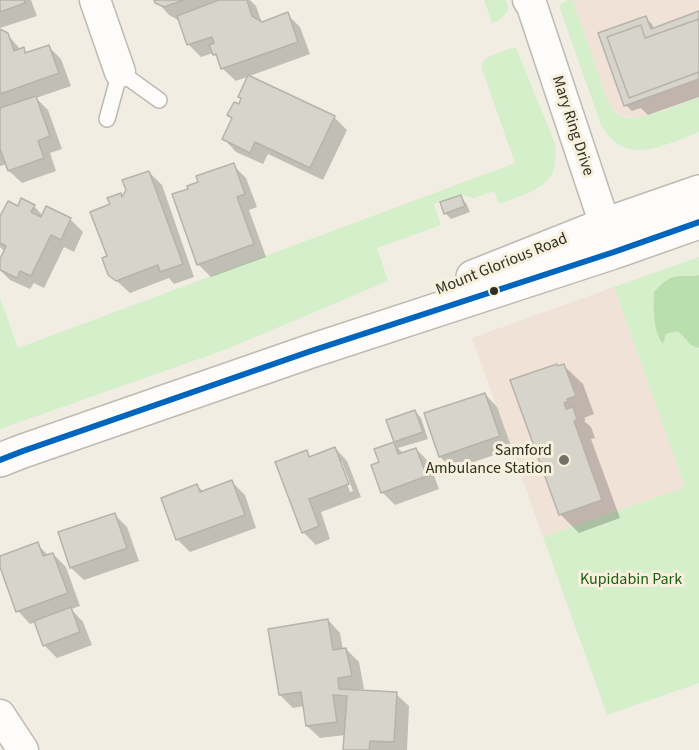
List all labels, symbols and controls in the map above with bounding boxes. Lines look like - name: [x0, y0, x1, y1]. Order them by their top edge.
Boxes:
- street label: Mary Ring Drive: [547, 74, 597, 178]
- street label: Mount Glorious Road: [433, 230, 571, 300]
- unlabelled marker: [488, 285, 500, 297]
- place label: Samford Ambulance Station: [426, 441, 552, 479]
- marker: Samford Ambulance Station: [557, 453, 571, 467]
- park label: Kupidabin Park: [580, 570, 682, 590]

